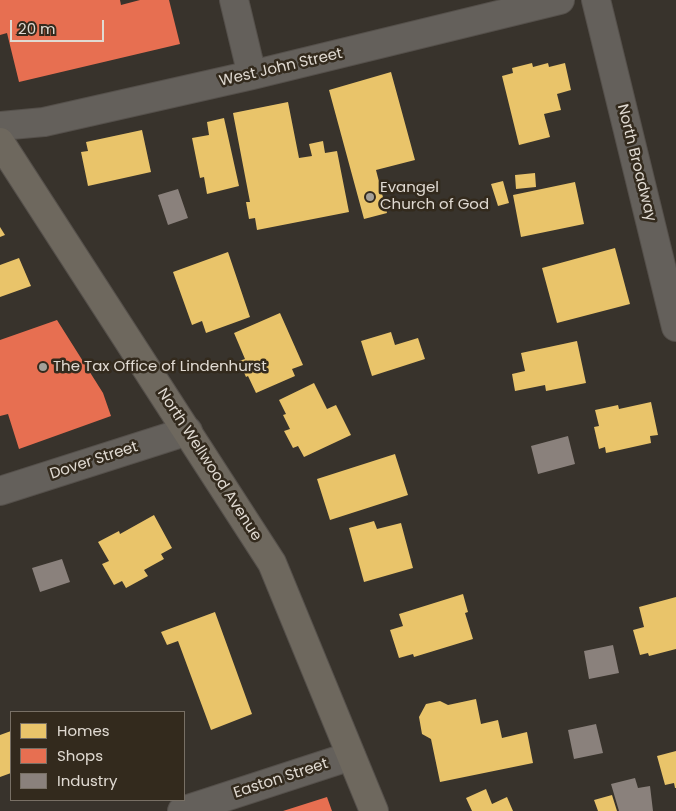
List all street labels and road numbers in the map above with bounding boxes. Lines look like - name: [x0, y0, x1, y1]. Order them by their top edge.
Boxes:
- street label: West John Street: [218, 45, 344, 91]
- street label: North Broadway: [613, 102, 659, 224]
- street label: North Wellwood Avenue: [153, 385, 265, 545]
- street label: Dover Street: [48, 438, 140, 484]
- street label: Easton Street: [231, 755, 331, 803]

